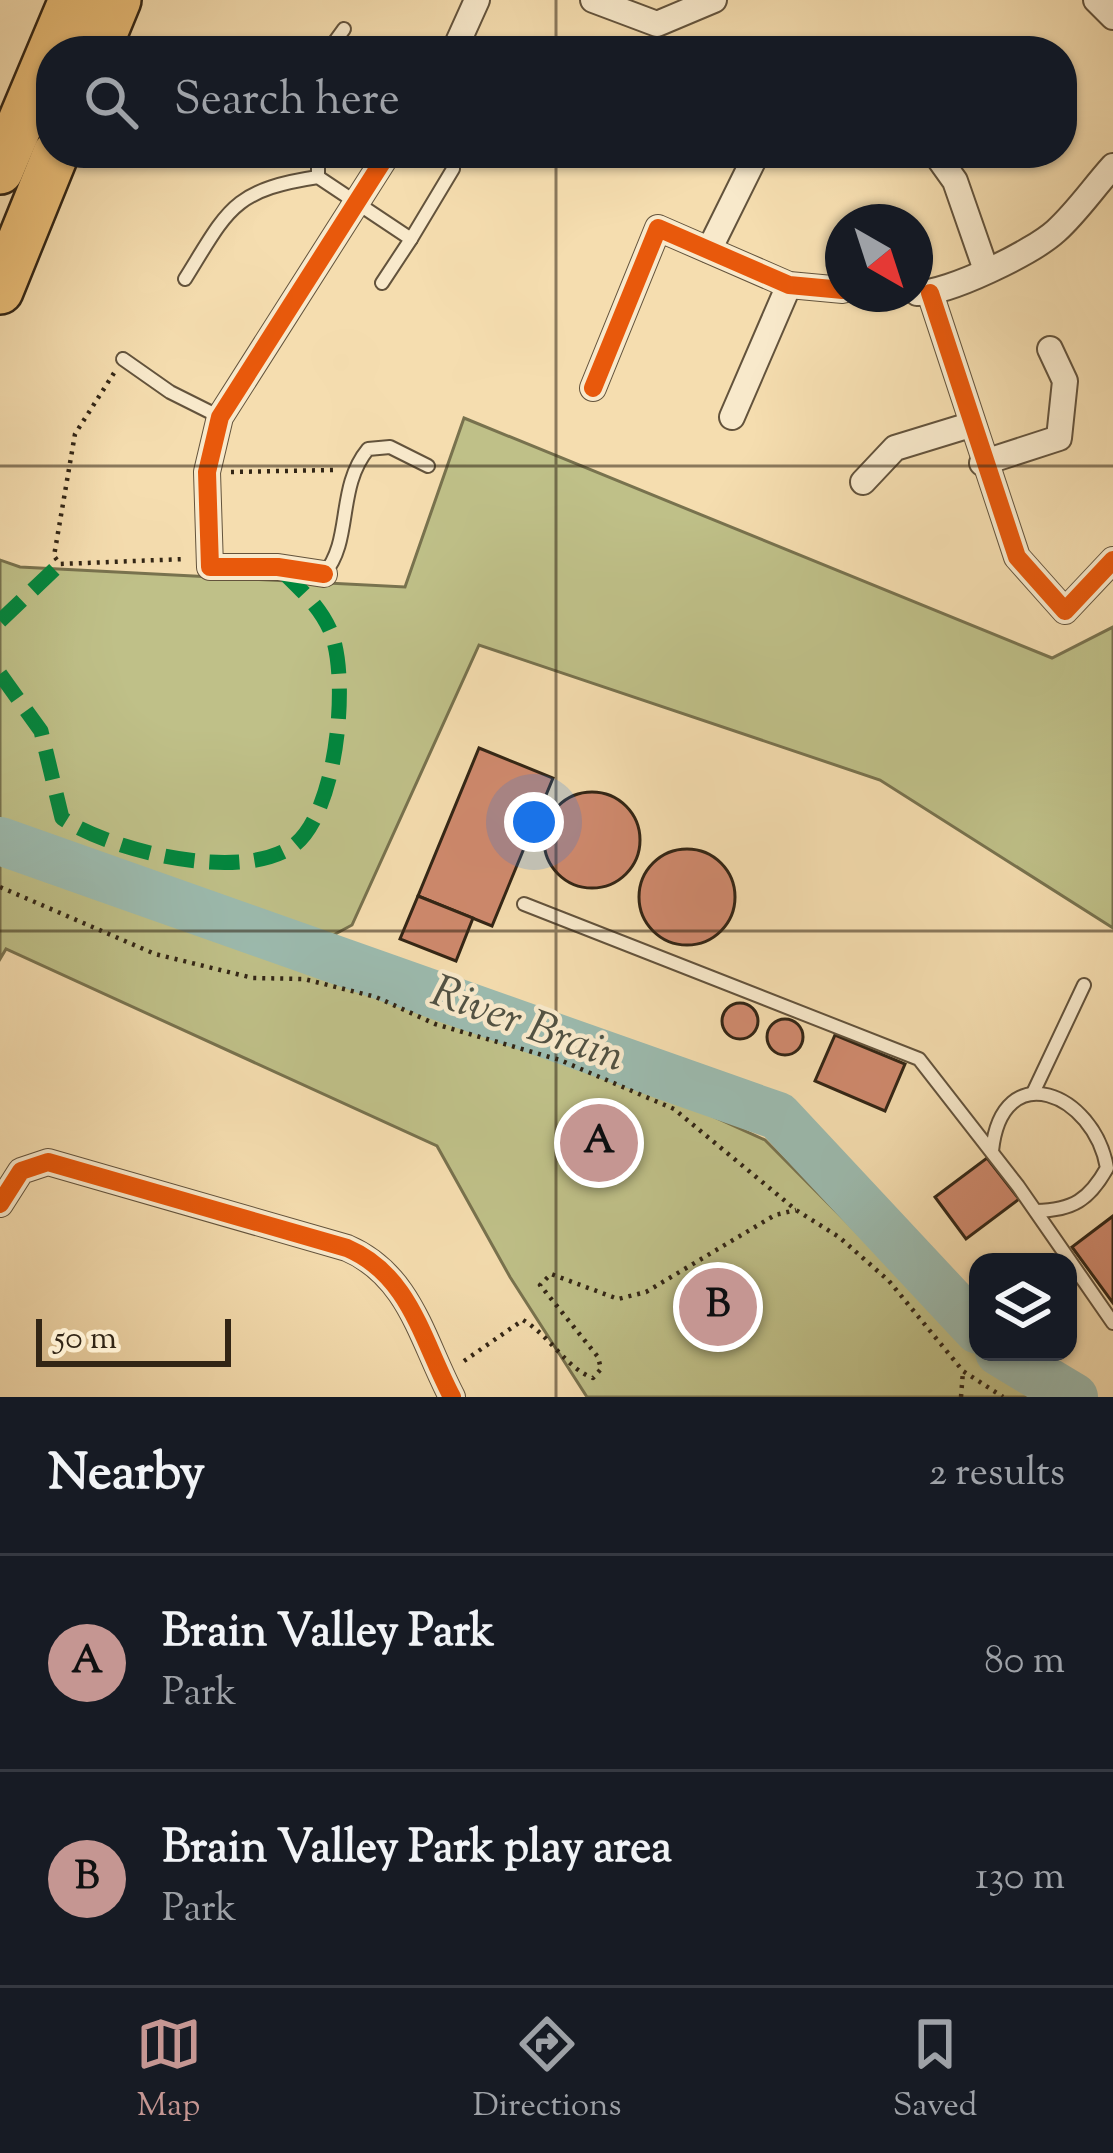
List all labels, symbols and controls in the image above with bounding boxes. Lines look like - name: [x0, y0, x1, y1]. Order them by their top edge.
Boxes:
- search box: [36, 36, 1077, 168]
- icon: search: [78, 69, 144, 135]
- text: Search here: [174, 70, 400, 135]
- north arrow: [825, 204, 933, 312]
- your location: [504, 792, 564, 852]
- water label: River Brain: [421, 962, 633, 1092]
- pin: A: [560, 1098, 638, 1188]
- map controls: [969, 1253, 1077, 1361]
- button: layers: [969, 1253, 1077, 1361]
- pin: B: [679, 1262, 757, 1352]
- scale bar: [36, 1313, 231, 1366]
- text: 50 m: [54, 1316, 117, 1364]
- text: Nearby: [48, 1439, 205, 1512]
- text: 2 results: [929, 1447, 1065, 1503]
- text: Brain Valley Park: [162, 1602, 494, 1667]
- text: A: [71, 1635, 103, 1691]
- text: 80 m: [984, 1635, 1065, 1691]
- text: Park: [162, 1667, 237, 1723]
- text: Brain Valley Park play area: [162, 1818, 672, 1883]
- text: B: [75, 1851, 99, 1907]
- text: 130 m: [975, 1851, 1065, 1907]
- text: Park: [162, 1883, 237, 1939]
- tab: Map: [136, 2011, 202, 2131]
- tab: Directions: [473, 2011, 622, 2131]
- tab: Saved: [893, 2011, 977, 2131]

